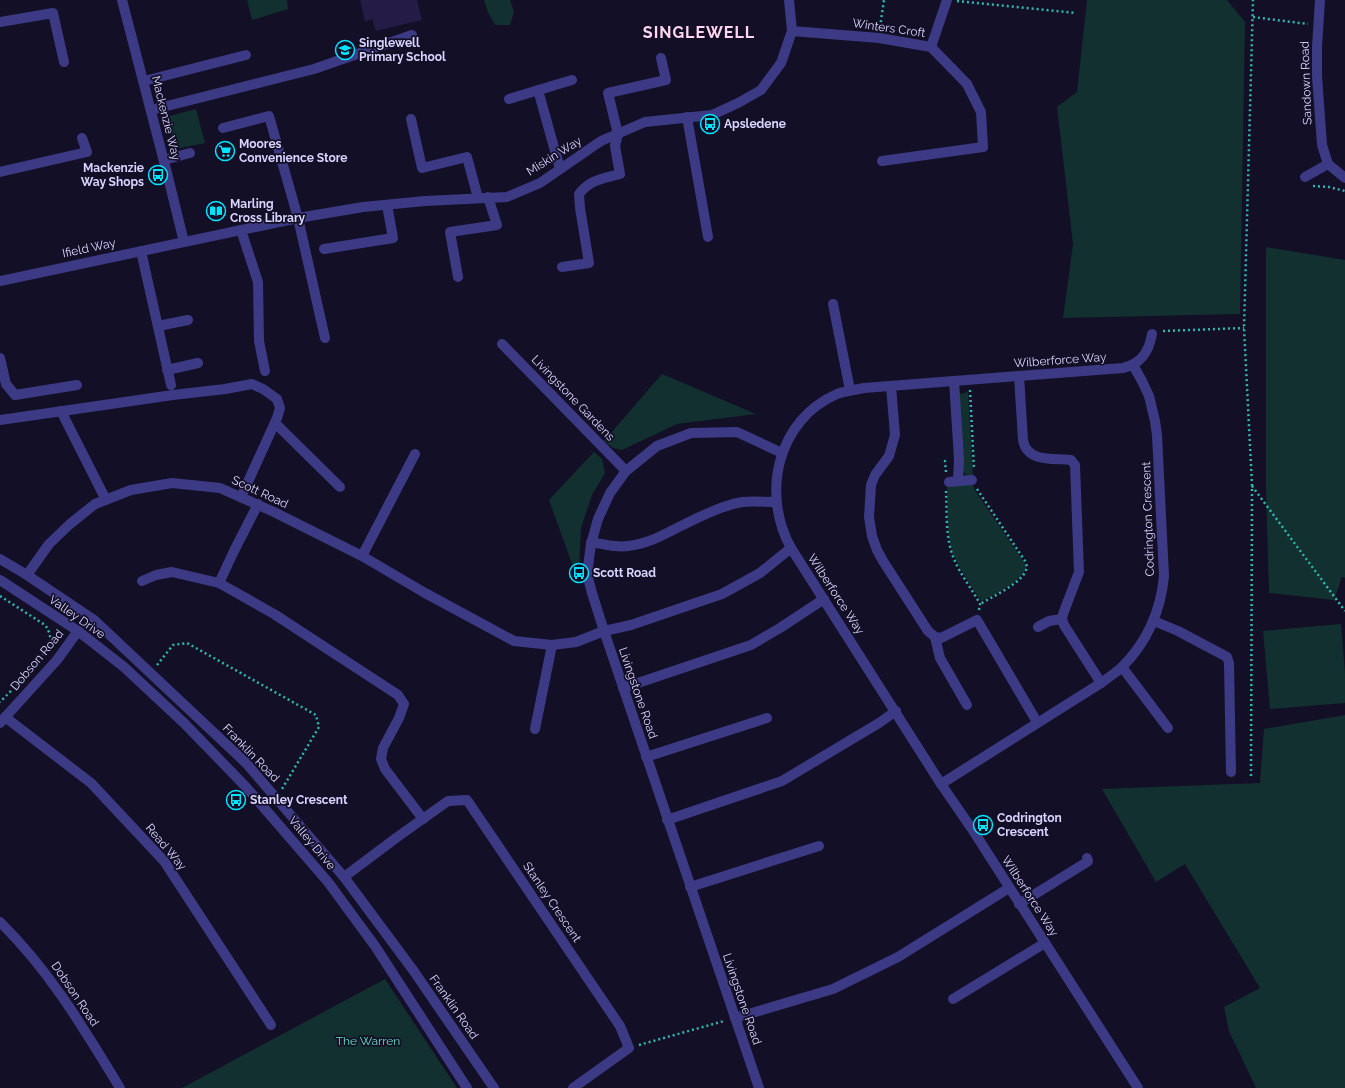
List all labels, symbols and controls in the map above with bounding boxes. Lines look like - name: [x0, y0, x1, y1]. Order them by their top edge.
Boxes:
- street label: Winters Croft: [852, 16, 926, 40]
- district label: SINGLEWELL: [643, 23, 755, 42]
- place label: Singlewell Primary School: [359, 36, 446, 64]
- school or university icon: Singlewell Primary School: [334, 39, 356, 61]
- street label: Sandown Road: [1298, 41, 1314, 125]
- street label: Mackenzie Way: [149, 74, 183, 162]
- bus stop icon: Apsledene: [699, 113, 721, 135]
- place label: Apsledene: [724, 117, 786, 131]
- street label: Miskin Way: [524, 133, 585, 178]
- place label: Moores Convenience Store: [239, 137, 347, 165]
- supermarket icon: Moores Convenience Store: [214, 140, 236, 162]
- place label: Mackenzie Way Shops: [81, 161, 144, 189]
- bus stop icon: Mackenzie Way Shops: [147, 164, 169, 186]
- place label: Marling Cross Library: [230, 197, 306, 225]
- library icon: Marling Cross Library: [205, 200, 227, 222]
- street label: Ifield Way: [61, 235, 117, 260]
- street label: Wilberforce Way: [1013, 350, 1107, 370]
- street label: Livingstone Gardens: [529, 352, 618, 444]
- street label: Codrington Crescent: [1139, 461, 1157, 577]
- street label: Scott Road: [230, 473, 290, 511]
- street label: Wilberforce Way: [805, 551, 867, 637]
- bus stop icon: Scott Road: [568, 562, 590, 584]
- place label: Scott Road: [593, 566, 656, 580]
- street label: Valley Drive: [46, 593, 108, 641]
- street label: Dobson Road: [8, 627, 66, 693]
- street label: Livingstone Road: [616, 645, 660, 741]
- street label: Franklin Road: [220, 721, 282, 785]
- bus stop icon: Stanley Crescent: [225, 789, 247, 811]
- place label: Stanley Crescent: [250, 793, 348, 807]
- place label: Codrington Crescent: [997, 811, 1062, 839]
- street label: Valley Drive: [286, 813, 338, 873]
- bus stop icon: Codrington Crescent: [972, 814, 994, 836]
- street label: Read Way: [143, 821, 190, 873]
- street label: Wilberforce Way: [999, 853, 1061, 939]
- street label: Stanley Crescent: [520, 859, 584, 945]
- street label: Livingstone Road: [720, 951, 764, 1047]
- street label: Dobson Road: [48, 959, 102, 1029]
- street label: Franklin Road: [427, 972, 481, 1042]
- park label: The Warren: [336, 1034, 400, 1048]

